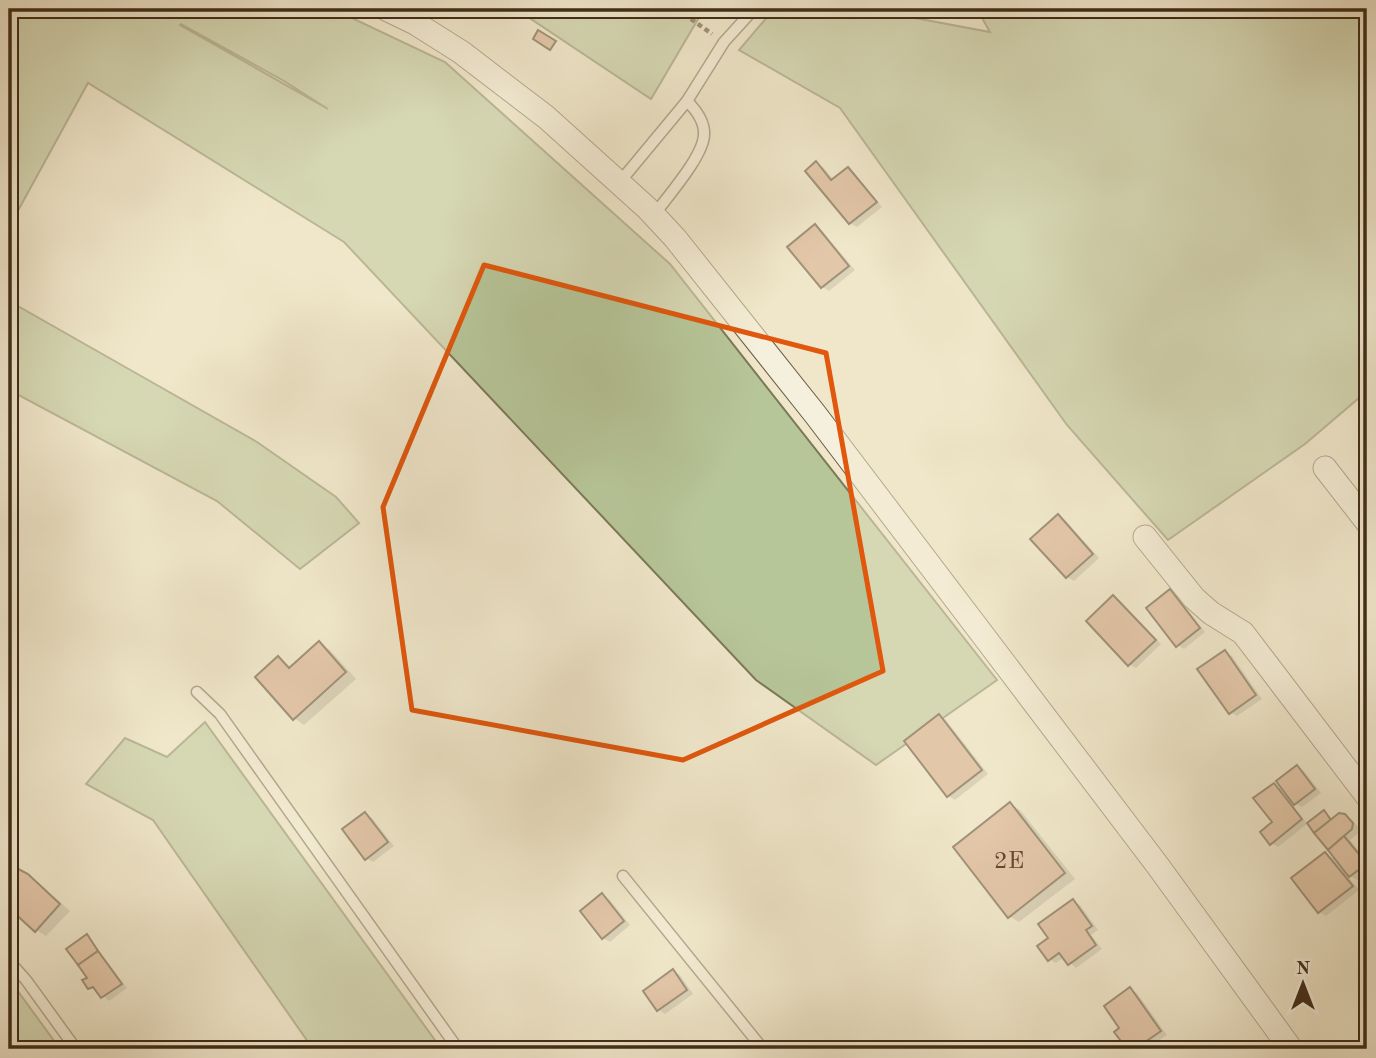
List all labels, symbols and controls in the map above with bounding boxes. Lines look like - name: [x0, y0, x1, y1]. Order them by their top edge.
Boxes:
- house number: 2E: [994, 850, 1024, 874]
- north arrow: [1268, 950, 1338, 1020]
- text: N: [1296, 960, 1311, 979]

